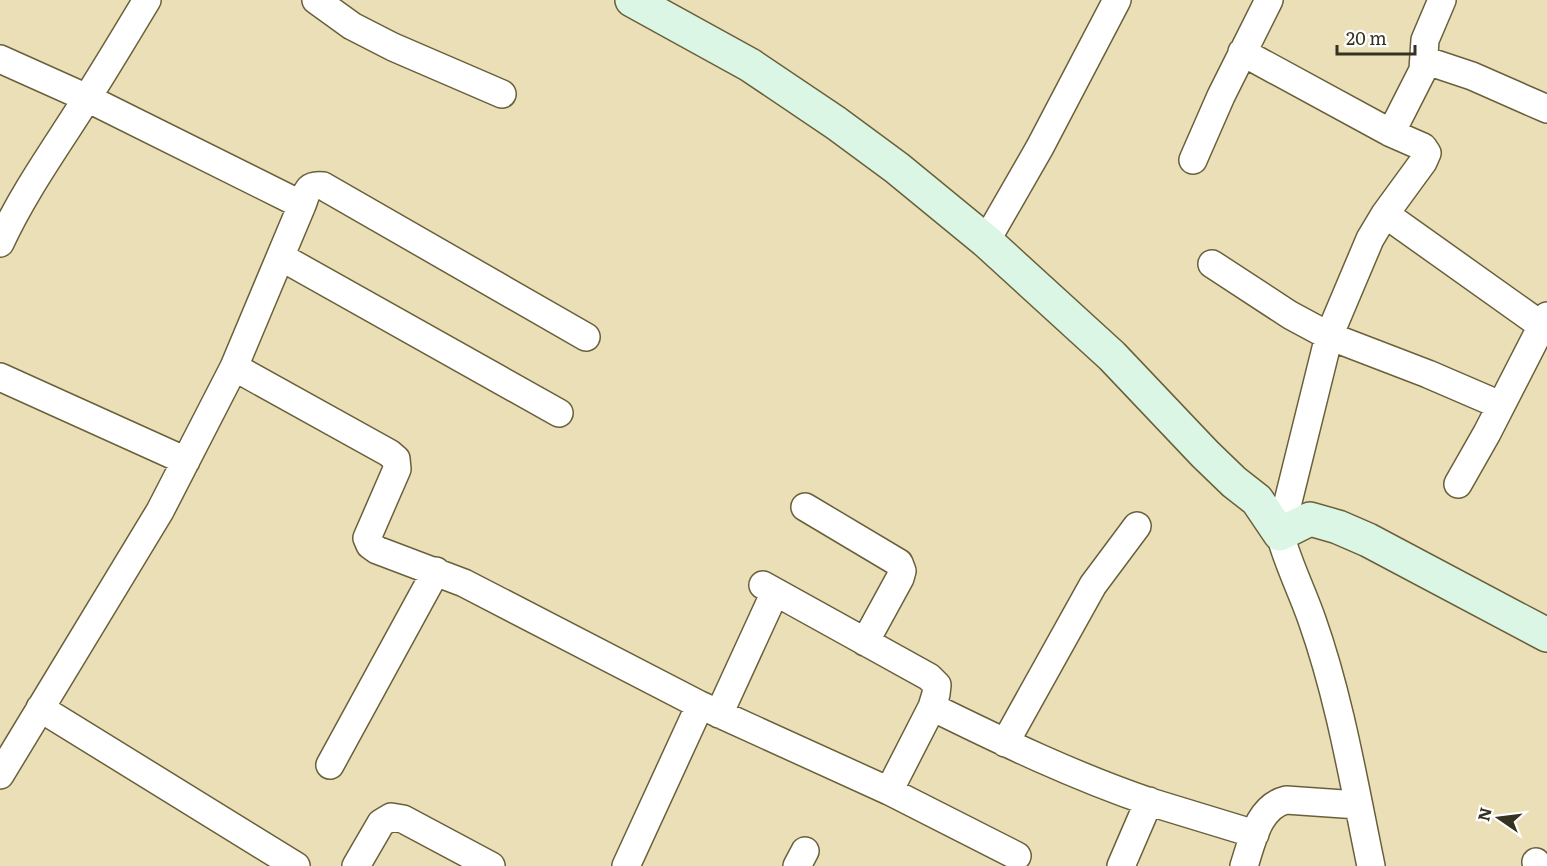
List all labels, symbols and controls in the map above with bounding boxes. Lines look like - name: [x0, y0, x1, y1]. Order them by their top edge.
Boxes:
- scale bar: [1337, 18, 1415, 56]
- text: 20 m: [1346, 24, 1387, 51]
- north arrow: [1469, 788, 1529, 848]
- text: N: [1470, 805, 1497, 824]

